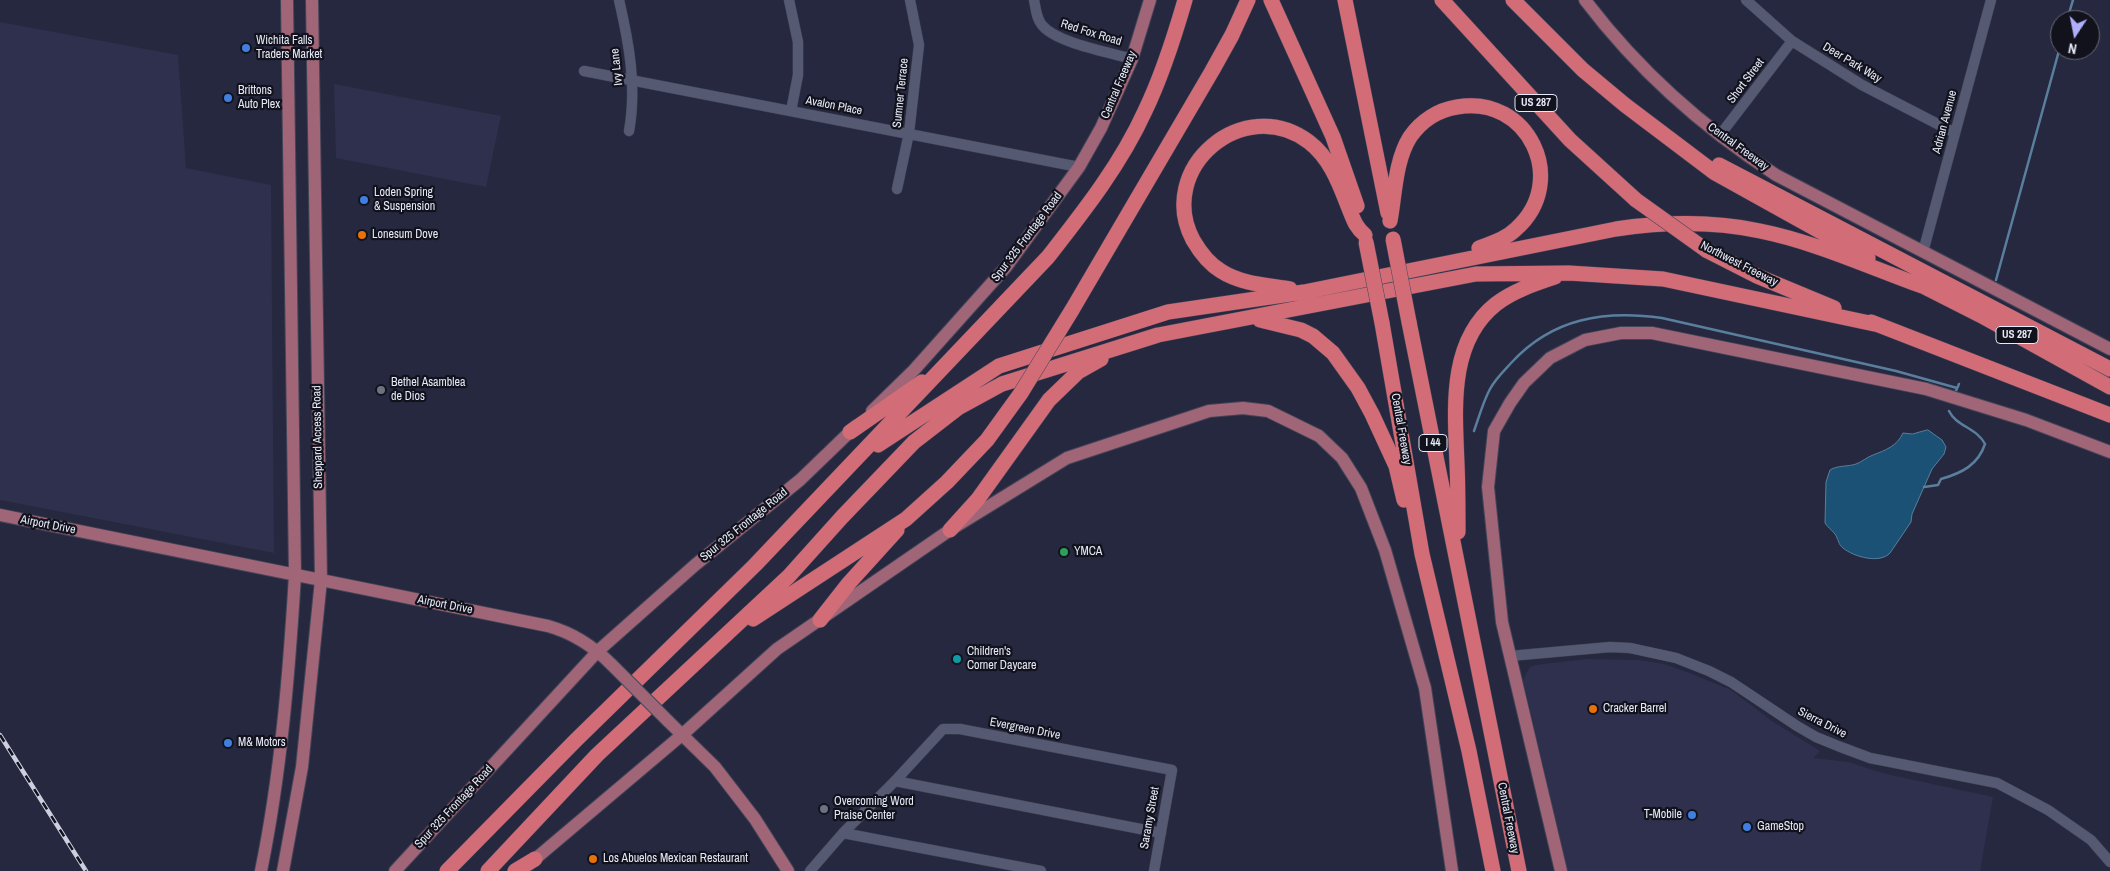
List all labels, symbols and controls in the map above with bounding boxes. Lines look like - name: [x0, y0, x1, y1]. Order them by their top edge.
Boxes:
- north arrow: [2050, 10, 2100, 60]
- street label: Red Fox Road: [1059, 17, 1123, 49]
- place label: Wichita Falls Traders Market: [256, 34, 322, 62]
- text: N: [2067, 39, 2078, 58]
- street label: Deer Park Way: [1820, 40, 1884, 86]
- marker: Wichita Falls Traders Market: [240, 42, 252, 54]
- street label: Ivy Lane: [608, 48, 626, 86]
- street label: Central Freeway: [1098, 49, 1140, 121]
- street label: Short Street: [1724, 56, 1768, 106]
- street label: Sumner Terrace: [890, 57, 912, 129]
- place label: Brittons Auto Plex: [238, 84, 280, 112]
- street label: Adrian Avenue: [1930, 89, 1960, 155]
- marker: Brittons Auto Plex: [222, 92, 234, 104]
- street label: Avalon Place: [805, 93, 863, 119]
- road number: US 287: [1515, 95, 1557, 112]
- street label: Central Freeway: [1705, 120, 1771, 174]
- place label: Loden Spring & Suspension: [374, 186, 435, 214]
- street label: Spur 325 Frontage Road: [989, 189, 1065, 285]
- marker: Loden Spring & Suspension: [358, 194, 370, 206]
- place label: Lonesum Dove: [372, 228, 438, 242]
- marker: Lonesum Dove: [356, 229, 368, 241]
- street label: Northwest Freeway: [1698, 238, 1780, 290]
- road number: US 287: [1996, 326, 2038, 344]
- place label: Bethel Asamblea de Dios: [391, 376, 465, 404]
- marker: Bethel Asamblea de Dios: [375, 384, 387, 396]
- street label: Sheppard Access Road: [310, 385, 326, 489]
- street label: Central Freeway: [1388, 392, 1414, 466]
- road number: I 44: [1419, 434, 1447, 452]
- street label: Spur 325 Frontage Road: [697, 485, 791, 565]
- street label: Airport Drive: [19, 513, 77, 537]
- place label: YMCA: [1074, 545, 1102, 559]
- marker: YMCA: [1058, 546, 1070, 558]
- street label: Airport Drive: [416, 593, 474, 617]
- place label: Children's Corner Daycare: [967, 645, 1036, 673]
- marker: Children's Corner Daycare: [951, 653, 963, 665]
- place label: Cracker Barrel: [1603, 702, 1666, 716]
- marker: Cracker Barrel: [1587, 703, 1599, 715]
- street label: Sierra Drive: [1795, 705, 1849, 741]
- street label: Evergreen Drive: [988, 715, 1062, 743]
- place label: M& Motors: [238, 736, 286, 750]
- marker: M& Motors: [222, 737, 234, 749]
- street label: Spur 325 Frontage Road: [412, 762, 496, 852]
- street label: Central Freeway: [1494, 781, 1522, 855]
- street label: Saramy Street: [1137, 786, 1163, 850]
- place label: Overcoming Word Praise Center: [834, 795, 914, 823]
- marker: Overcoming Word Praise Center: [818, 803, 830, 815]
- place label: T-Mobile: [1644, 808, 1682, 822]
- marker: T-Mobile: [1686, 809, 1698, 821]
- place label: GameStop: [1757, 820, 1804, 834]
- marker: GameStop: [1741, 821, 1753, 833]
- place label: Los Abuelos Mexican Restaurant: [603, 852, 748, 866]
- marker: Los Abuelos Mexican Restaurant: [587, 853, 599, 865]

